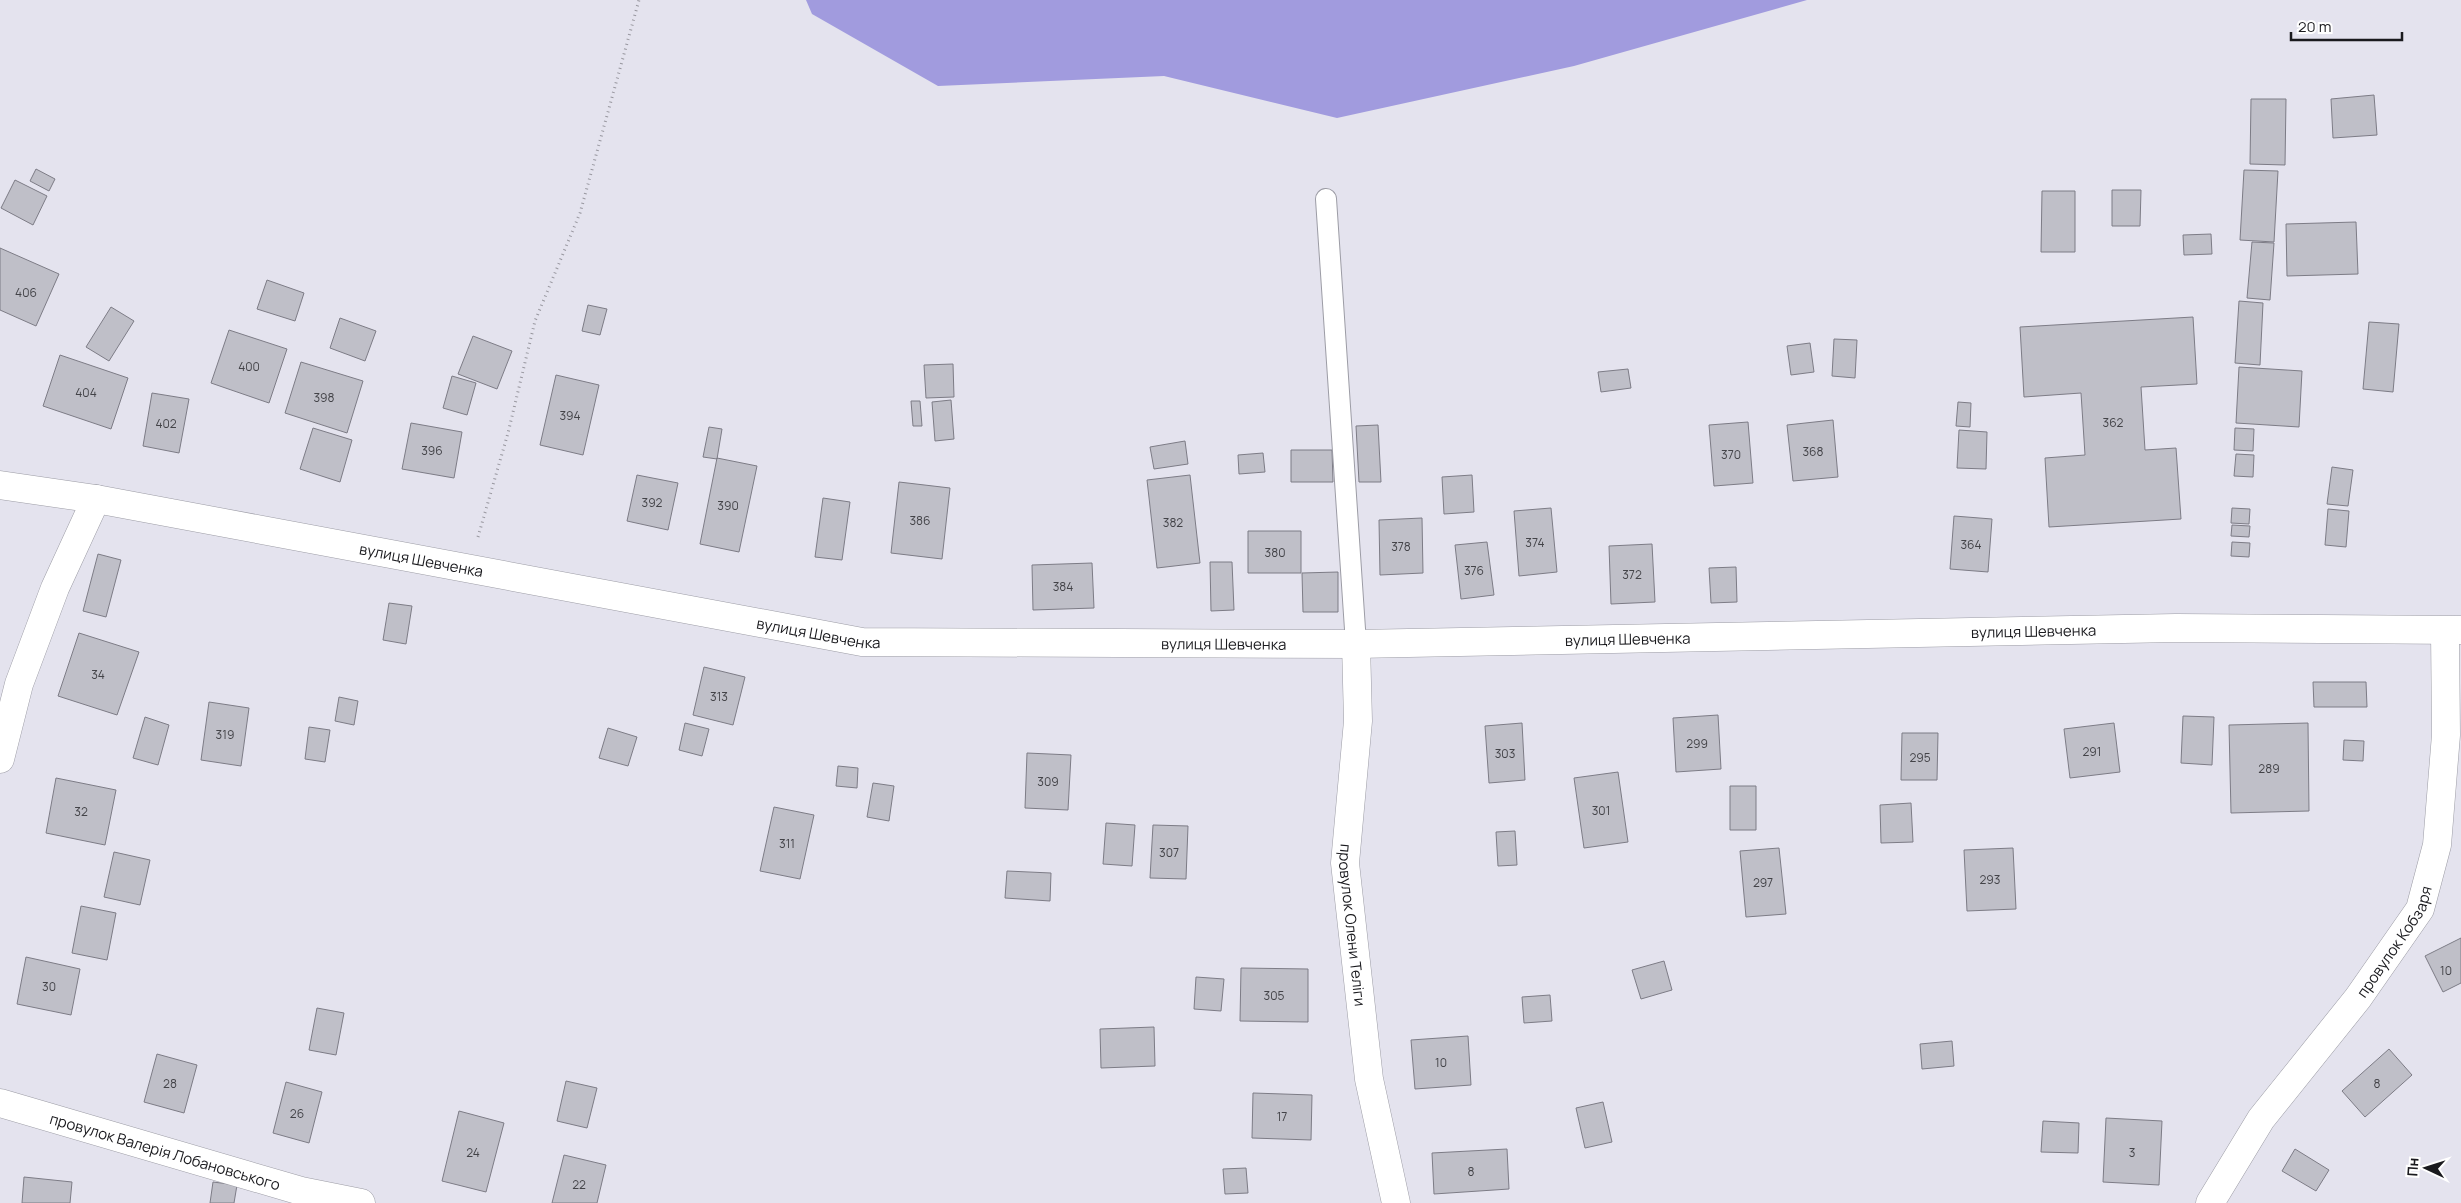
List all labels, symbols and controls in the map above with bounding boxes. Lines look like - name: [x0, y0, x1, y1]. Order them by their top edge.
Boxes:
- scale bar: [2291, 10, 2402, 42]
- text: 20 m: [2298, 16, 2331, 37]
- house number: 406: [15, 284, 37, 301]
- house number: 400: [238, 358, 260, 375]
- house number: 404: [75, 384, 97, 401]
- house number: 398: [313, 389, 335, 406]
- house number: 394: [559, 407, 581, 424]
- house number: 362: [2103, 414, 2124, 431]
- house number: 402: [155, 415, 177, 432]
- house number: 396: [421, 442, 443, 459]
- house number: 368: [1802, 443, 1824, 460]
- house number: 370: [1721, 446, 1741, 463]
- house number: 392: [642, 494, 663, 511]
- house number: 390: [717, 497, 739, 514]
- house number: 386: [909, 512, 931, 529]
- house number: 382: [1163, 514, 1183, 531]
- house number: 374: [1525, 534, 1545, 551]
- house number: 364: [1960, 536, 1982, 553]
- street label: вулиця Шевченка: [358, 538, 485, 582]
- house number: 378: [1391, 538, 1411, 555]
- house number: 380: [1265, 544, 1285, 561]
- house number: 376: [1464, 562, 1484, 579]
- house number: 372: [1622, 566, 1642, 583]
- house number: 384: [1053, 578, 1073, 595]
- street label: вулиця Шевченка: [755, 612, 881, 653]
- street label: вулиця Шевченка: [1971, 619, 2097, 643]
- street label: вулиця Шевченка: [1565, 627, 1691, 650]
- street label: вулиця Шевченка: [1161, 633, 1287, 654]
- house number: 34: [91, 666, 105, 683]
- house number: 313: [710, 688, 728, 705]
- house number: 319: [216, 726, 234, 743]
- house number: 299: [1686, 735, 1708, 752]
- house number: 291: [2083, 743, 2101, 760]
- house number: 303: [1495, 745, 1515, 762]
- house number: 295: [1909, 749, 1931, 766]
- house number: 289: [2258, 760, 2280, 777]
- house number: 309: [1037, 773, 1059, 790]
- house number: 301: [1592, 802, 1610, 819]
- house number: 32: [74, 803, 88, 820]
- house number: 311: [779, 835, 795, 852]
- street label: провулок Олени Теліги: [1334, 843, 1371, 1007]
- house number: 307: [1159, 844, 1179, 861]
- house number: 293: [1980, 871, 2000, 888]
- house number: 297: [1753, 874, 1773, 891]
- street label: провулок Кобзаря: [2351, 883, 2436, 1001]
- house number: 10: [2440, 962, 2452, 979]
- house number: 30: [42, 978, 56, 995]
- house number: 305: [1264, 987, 1285, 1004]
- house number: 10: [1435, 1054, 1447, 1071]
- house number: 28: [163, 1075, 177, 1092]
- house number: 8: [2374, 1075, 2381, 1092]
- house number: 26: [290, 1105, 304, 1122]
- street label: провулок Валерія Лобановського: [47, 1108, 283, 1195]
- house number: 17: [1277, 1108, 1287, 1125]
- north arrow: [2401, 1143, 2451, 1193]
- house number: 24: [466, 1144, 480, 1161]
- house number: 3: [2129, 1144, 2135, 1161]
- text: Пн: [2402, 1157, 2423, 1177]
- house number: 8: [1468, 1163, 1475, 1180]
- house number: 22: [572, 1176, 586, 1193]

